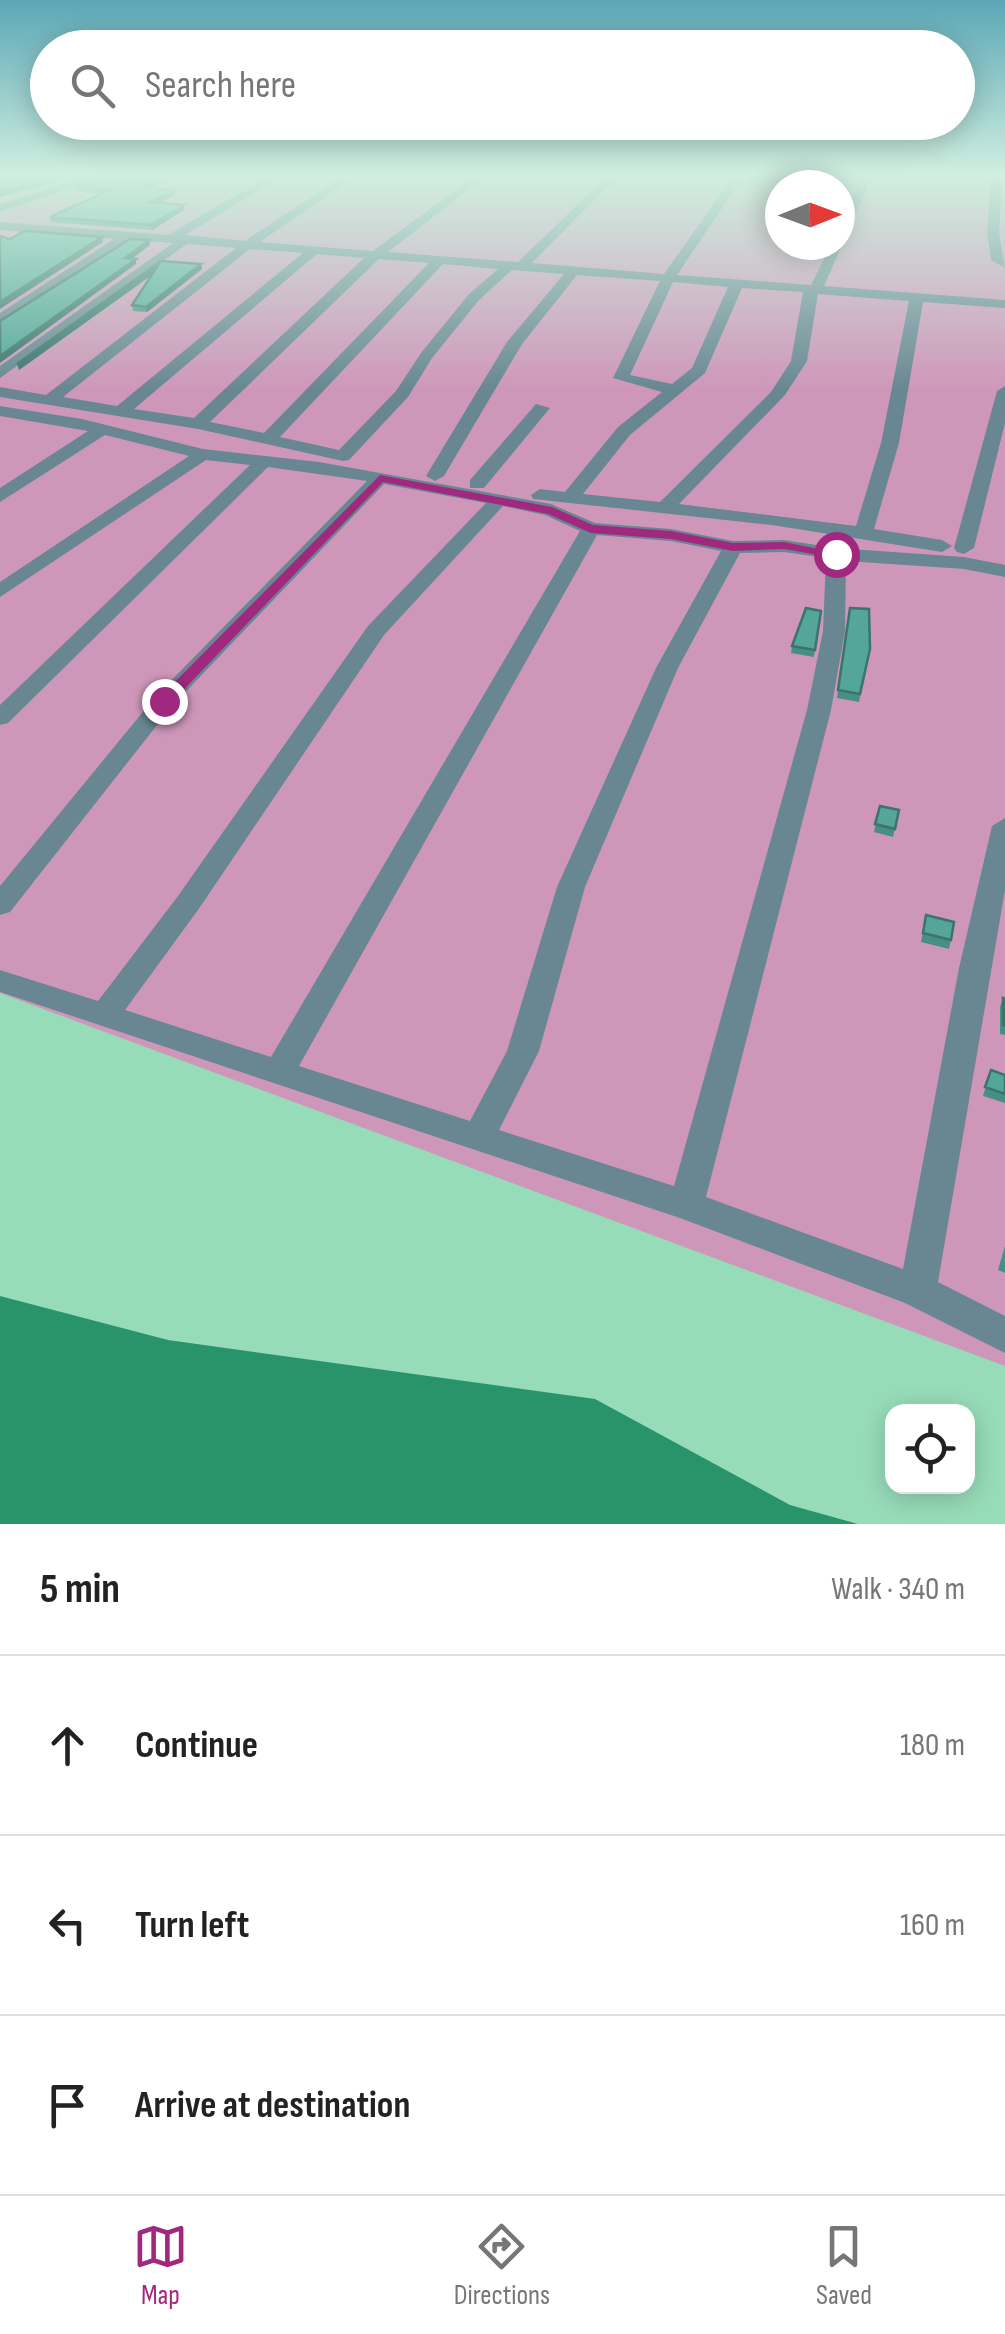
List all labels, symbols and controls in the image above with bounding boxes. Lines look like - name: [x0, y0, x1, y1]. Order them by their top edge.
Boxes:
- search box: [30, 30, 975, 140]
- icon: search: [65, 58, 120, 113]
- text: Search here: [145, 63, 296, 108]
- north arrow: [765, 170, 855, 260]
- route start: [814, 532, 860, 578]
- route end: [142, 679, 188, 725]
- map controls: [885, 1404, 975, 1494]
- button: locate: [885, 1404, 975, 1494]
- text: 5 min: [40, 1564, 120, 1615]
- text: Walk · 340 m: [831, 1570, 965, 1609]
- icon: ahead: [40, 1718, 95, 1773]
- text: Continue: [135, 1723, 258, 1768]
- text: 180 m: [900, 1726, 965, 1765]
- icon: left: [40, 1898, 95, 1953]
- text: Turn left: [135, 1903, 249, 1948]
- text: 160 m: [900, 1906, 965, 1945]
- icon: arrive: [40, 2078, 95, 2133]
- text: Arrive at destination: [135, 2083, 410, 2128]
- tab: Map: [133, 2219, 188, 2312]
- tab: Directions: [454, 2219, 550, 2312]
- tab: Saved: [816, 2219, 872, 2312]

